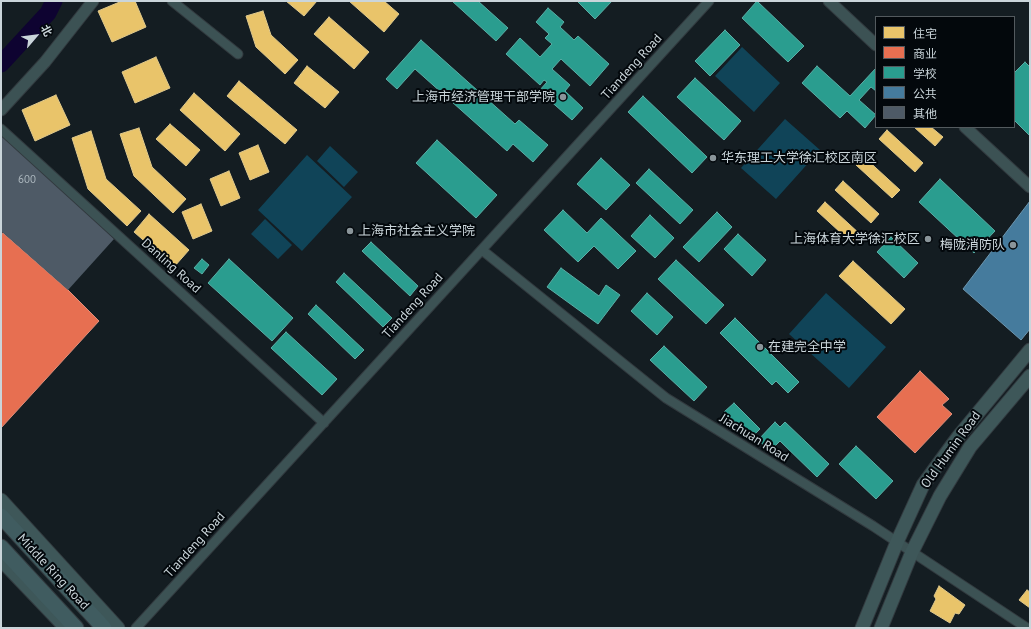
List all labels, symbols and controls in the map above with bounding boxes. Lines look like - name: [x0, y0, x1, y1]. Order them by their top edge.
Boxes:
- north arrow: [16, 16, 56, 56]
- legend: [875, 16, 1015, 128]
- text: 北: [38, 22, 55, 39]
- text: 住宅: [913, 26, 937, 41]
- street label: Tiandeng Road: [598, 31, 666, 103]
- text: 商业: [913, 46, 937, 61]
- text: 学校: [913, 66, 937, 81]
- text: 公共: [913, 86, 937, 101]
- place label: 上海市经济管理干部学院: [412, 89, 555, 105]
- marker: 上海市经济管理干部学院: [558, 92, 568, 102]
- text: 其他: [913, 106, 937, 121]
- place label: 华东理工大学徐汇校区南区: [721, 150, 877, 166]
- marker: 华东理工大学徐汇校区南区: [708, 153, 718, 163]
- house number: 600: [18, 173, 36, 187]
- place label: 上海市社会主义学院: [358, 223, 475, 239]
- marker: 上海市社会主义学院: [345, 226, 355, 236]
- place label: 上海体育大学徐汇校区: [790, 231, 920, 247]
- marker: 上海体育大学徐汇校区: [923, 234, 933, 244]
- street label: Danling Road: [138, 235, 204, 297]
- place label: 梅陇消防队: [940, 237, 1005, 253]
- marker: 梅陇消防队: [1008, 240, 1018, 250]
- street label: Tiandeng Road: [379, 270, 447, 342]
- place label: 在建完全中学: [768, 339, 846, 355]
- marker: 在建完全中学: [755, 342, 765, 352]
- street label: Old Humin Road: [918, 409, 984, 491]
- street label: Jiachuan Road: [717, 411, 791, 465]
- street label: Tiandeng Road: [161, 509, 229, 581]
- street label: Middle Ring Road: [14, 531, 92, 613]

